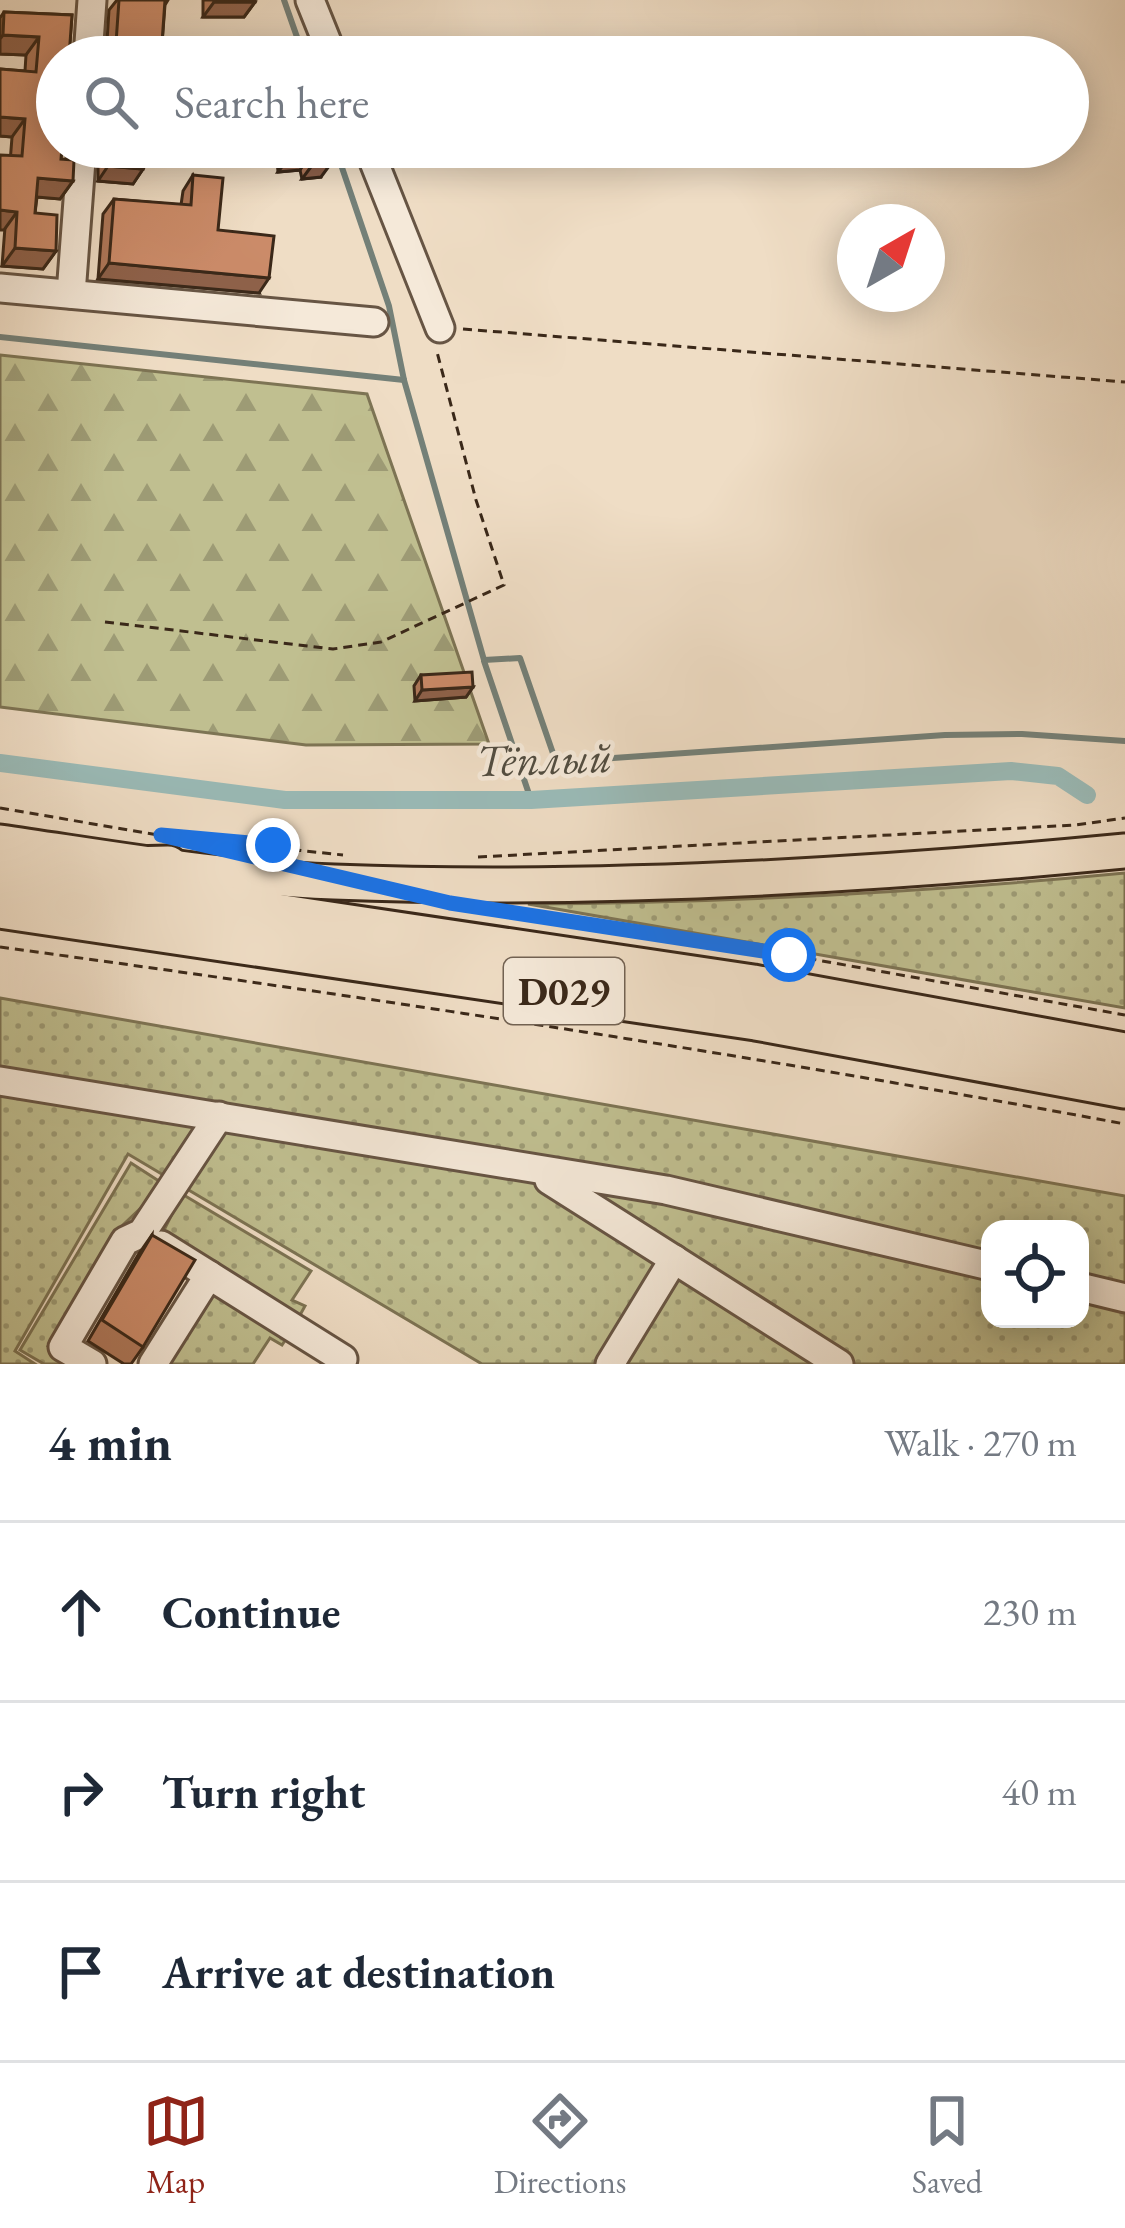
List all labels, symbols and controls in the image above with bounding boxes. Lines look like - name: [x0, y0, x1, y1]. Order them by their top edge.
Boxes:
- search box: [36, 36, 1089, 168]
- icon: search: [78, 69, 144, 135]
- text: Search here: [174, 73, 369, 131]
- north arrow: [837, 204, 945, 312]
- water label: Тёплый: [475, 727, 613, 789]
- route end: [246, 818, 300, 872]
- route start: [762, 928, 816, 982]
- road number: D029: [504, 958, 624, 1024]
- map controls: [981, 1220, 1089, 1328]
- button: locate: [981, 1220, 1089, 1328]
- text: 4 min: [48, 1409, 172, 1475]
- text: Walk · 270 m: [884, 1417, 1077, 1468]
- icon: ahead: [48, 1579, 114, 1645]
- text: Continue: [162, 1583, 340, 1641]
- text: 230 m: [983, 1586, 1077, 1637]
- icon: right: [48, 1759, 114, 1825]
- text: Turn right: [162, 1763, 365, 1821]
- text: 40 m: [1001, 1766, 1077, 1817]
- icon: arrive: [48, 1939, 114, 2005]
- text: Arrive at destination: [162, 1943, 555, 2001]
- tab: Map: [143, 2088, 209, 2203]
- tab: Directions: [494, 2088, 627, 2203]
- tab: Saved: [912, 2088, 982, 2203]

